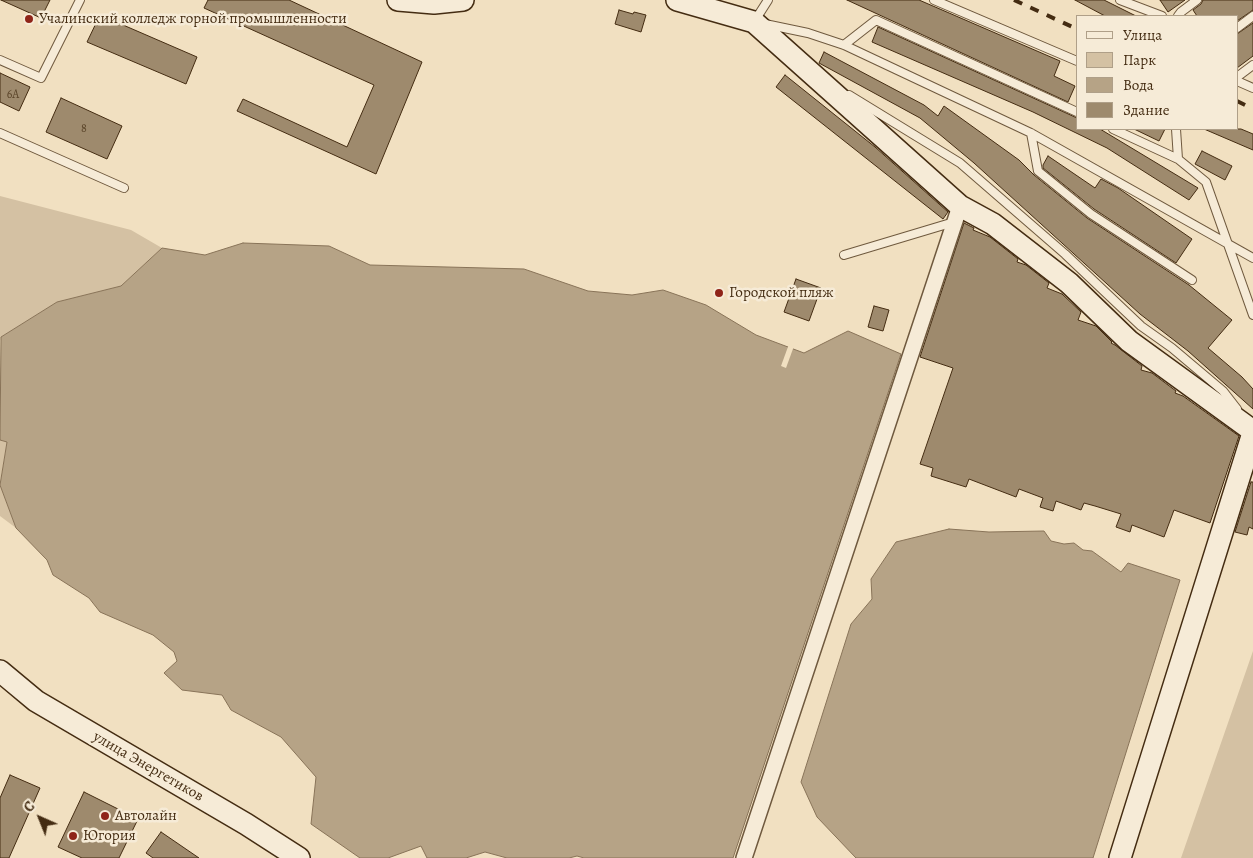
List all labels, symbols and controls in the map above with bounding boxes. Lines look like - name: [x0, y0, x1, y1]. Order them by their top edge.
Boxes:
- place label: Учалинский колледж горной промышленности: [39, 10, 347, 28]
- marker: Учалинский колледж горной промышленности: [23, 13, 35, 25]
- legend: [1076, 15, 1238, 130]
- text: Улица: [1123, 25, 1162, 45]
- text: Парк: [1123, 50, 1156, 70]
- text: Вода: [1123, 75, 1154, 95]
- house number: 6А: [7, 88, 19, 102]
- text: Здание: [1123, 100, 1170, 120]
- house number: 8: [81, 122, 87, 136]
- place label: Городской пляж: [729, 284, 834, 302]
- marker: Городской пляж: [713, 287, 725, 299]
- street label: улица Энергетиков: [89, 728, 207, 806]
- north arrow: [15, 793, 65, 843]
- text: С: [20, 797, 39, 817]
- place label: Автолайн: [115, 807, 177, 825]
- marker: Автолайн: [99, 810, 111, 822]
- place label: Югория: [83, 827, 136, 845]
- marker: Югория: [67, 830, 79, 842]

